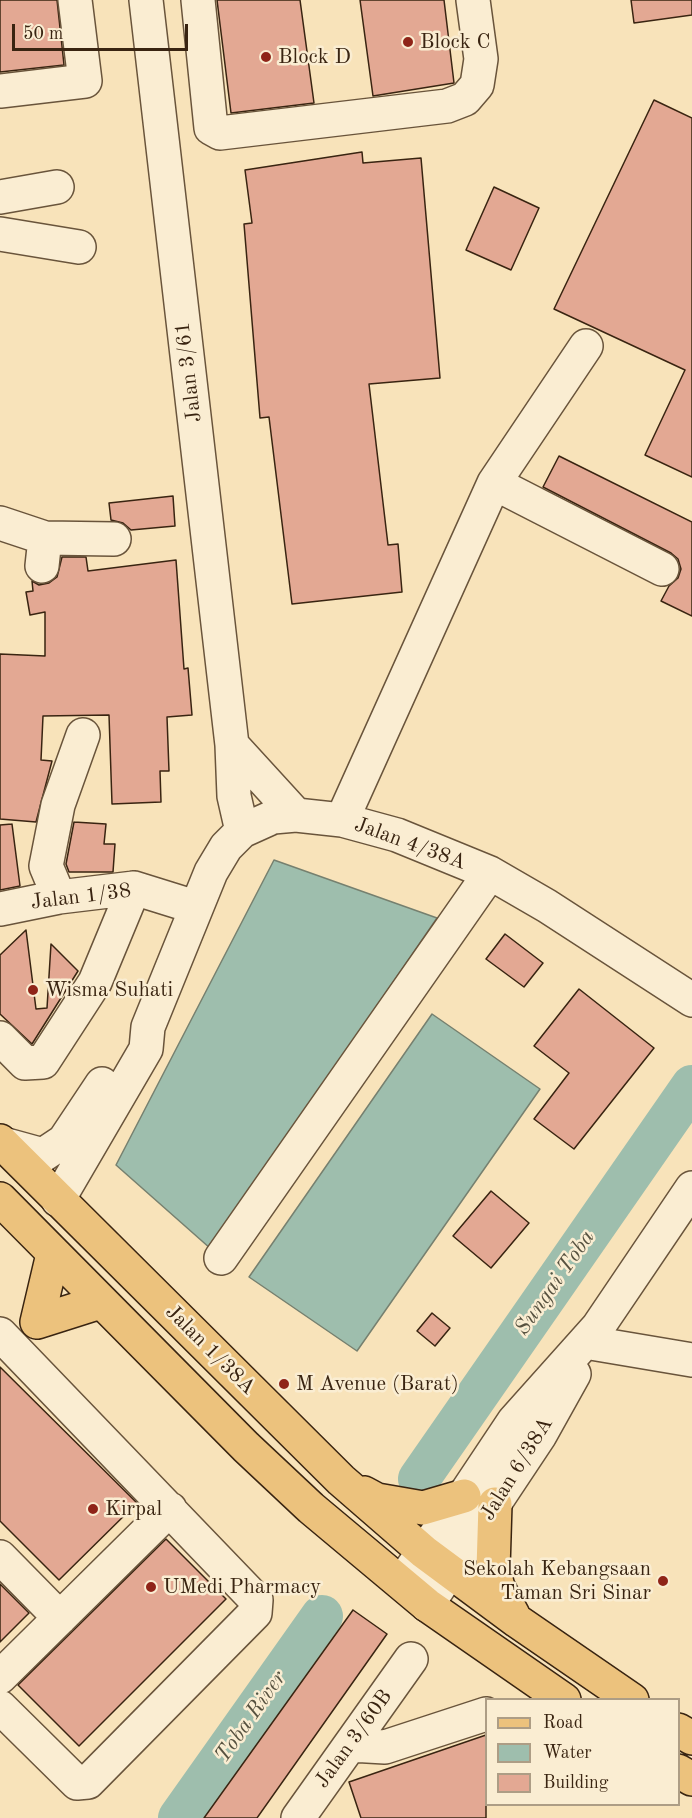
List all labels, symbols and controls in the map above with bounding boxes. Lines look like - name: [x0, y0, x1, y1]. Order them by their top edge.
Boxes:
- scale bar: [15, 12, 190, 50]
- text: 50 m: [23, 25, 63, 43]
- place label: Block C: [420, 29, 491, 55]
- marker: Block C: [401, 35, 415, 49]
- place label: Block D: [278, 44, 351, 70]
- marker: Block D: [259, 50, 273, 64]
- street label: Jalan 3/61: [170, 320, 208, 424]
- street label: Jalan 4/38A: [351, 812, 469, 876]
- street label: Jalan 1/38: [29, 878, 133, 916]
- place label: Wisma Suhati: [45, 977, 173, 1003]
- marker: Wisma Suhati: [26, 983, 40, 997]
- water label: Sungai Toba: [509, 1225, 601, 1341]
- street label: Jalan 1/38A: [160, 1300, 260, 1400]
- place label: M Avenue (Barat): [296, 1371, 459, 1397]
- marker: M Avenue (Barat): [277, 1377, 291, 1391]
- street label: Jalan 6/38A: [475, 1413, 559, 1525]
- place label: Kirpal: [105, 1496, 162, 1522]
- marker: Kirpal: [86, 1502, 100, 1516]
- place label: Sekolah Kebangsaan Taman Sri Sinar: [463, 1556, 651, 1606]
- place label: UMedi Pharmacy: [163, 1574, 321, 1600]
- marker: Sekolah Kebangsaan Taman Sri Sinar: [656, 1574, 670, 1588]
- marker: UMedi Pharmacy: [144, 1580, 158, 1594]
- water label: Toba River: [210, 1666, 292, 1768]
- street label: Jalan 3/60B: [310, 1685, 398, 1793]
- legend: [485, 1698, 680, 1806]
- text: Road: [543, 1714, 583, 1732]
- text: Water: [543, 1744, 592, 1762]
- text: Building: [543, 1774, 608, 1792]

